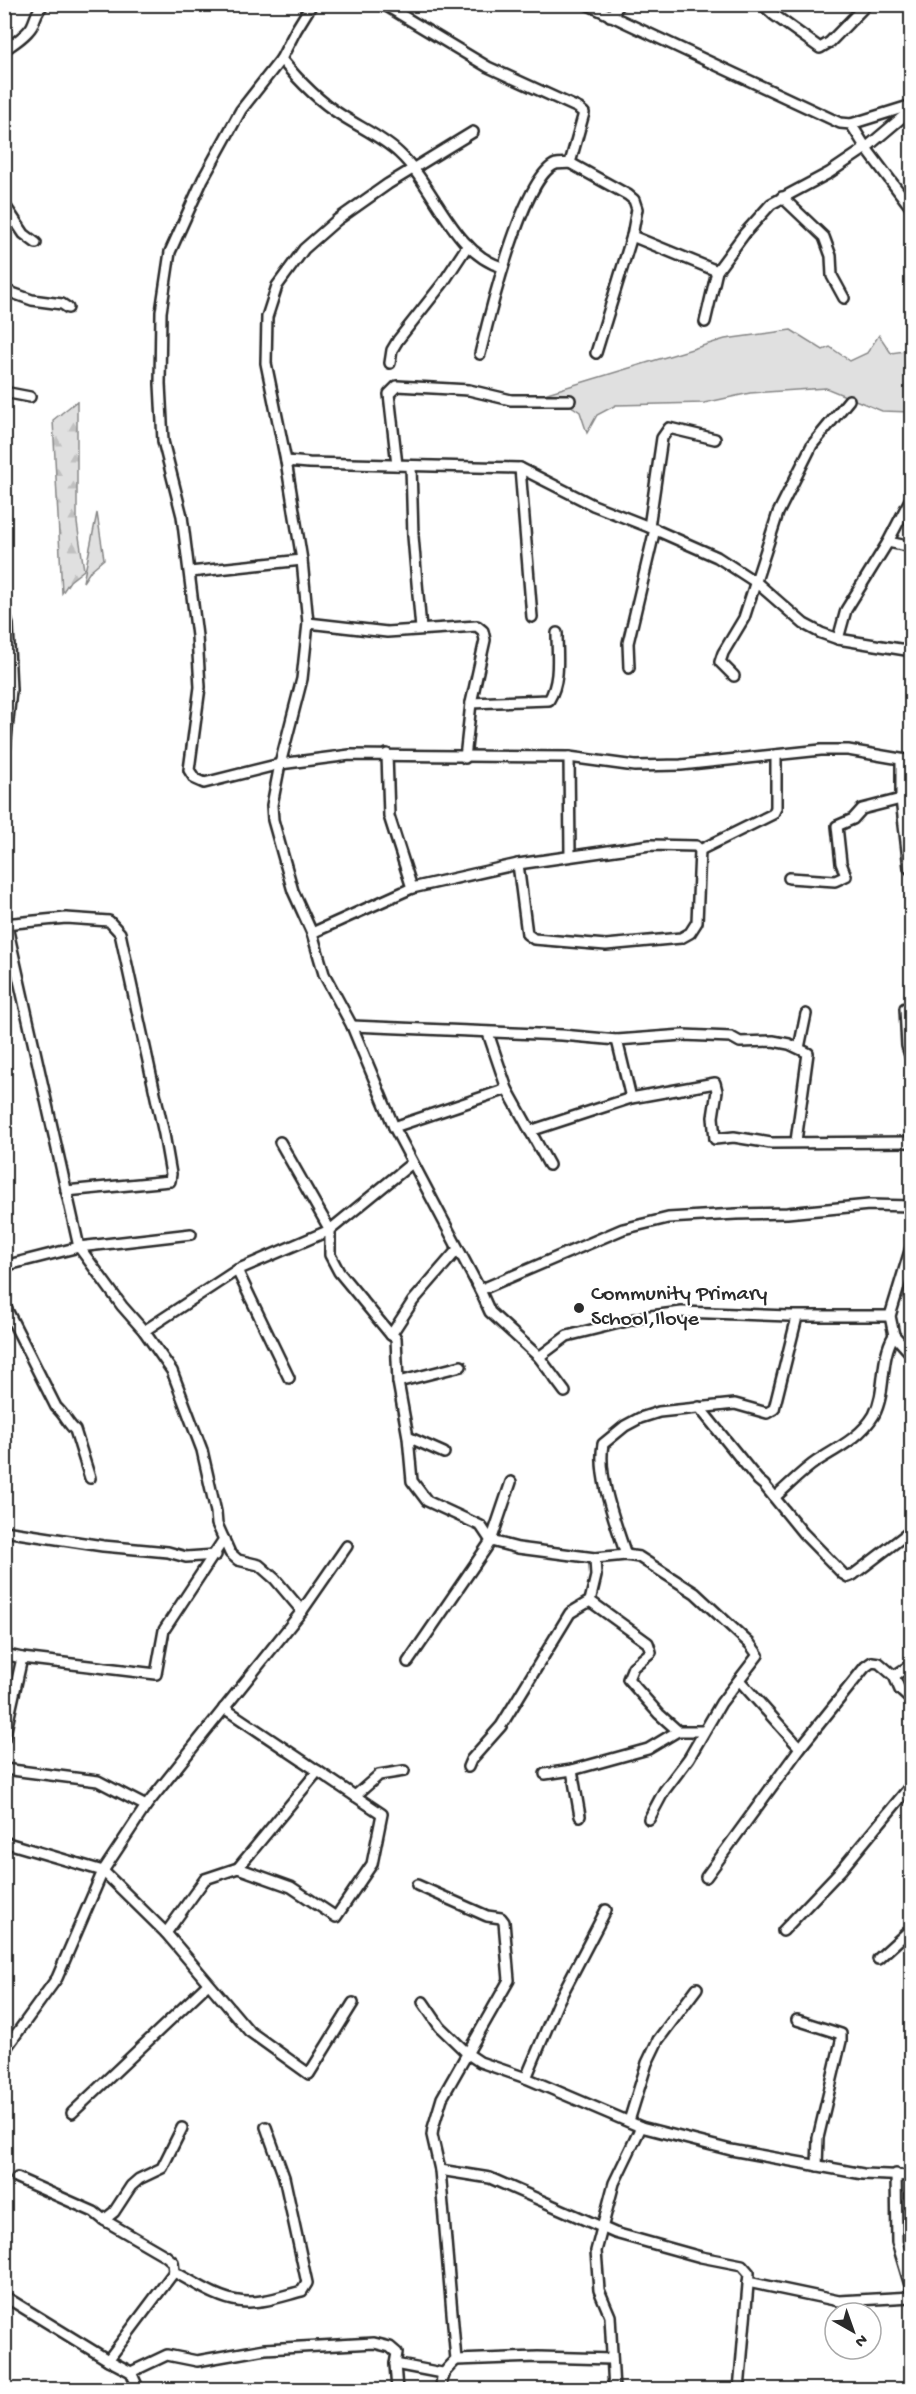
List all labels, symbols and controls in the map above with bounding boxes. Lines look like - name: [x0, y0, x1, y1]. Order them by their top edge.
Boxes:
- place label: Community Primary School,Iloye: [591, 1282, 767, 1333]
- marker: Community Primary School,Iloye: [572, 1301, 586, 1315]
- north arrow: [823, 2301, 883, 2361]
- text: N: [850, 2329, 871, 2351]

